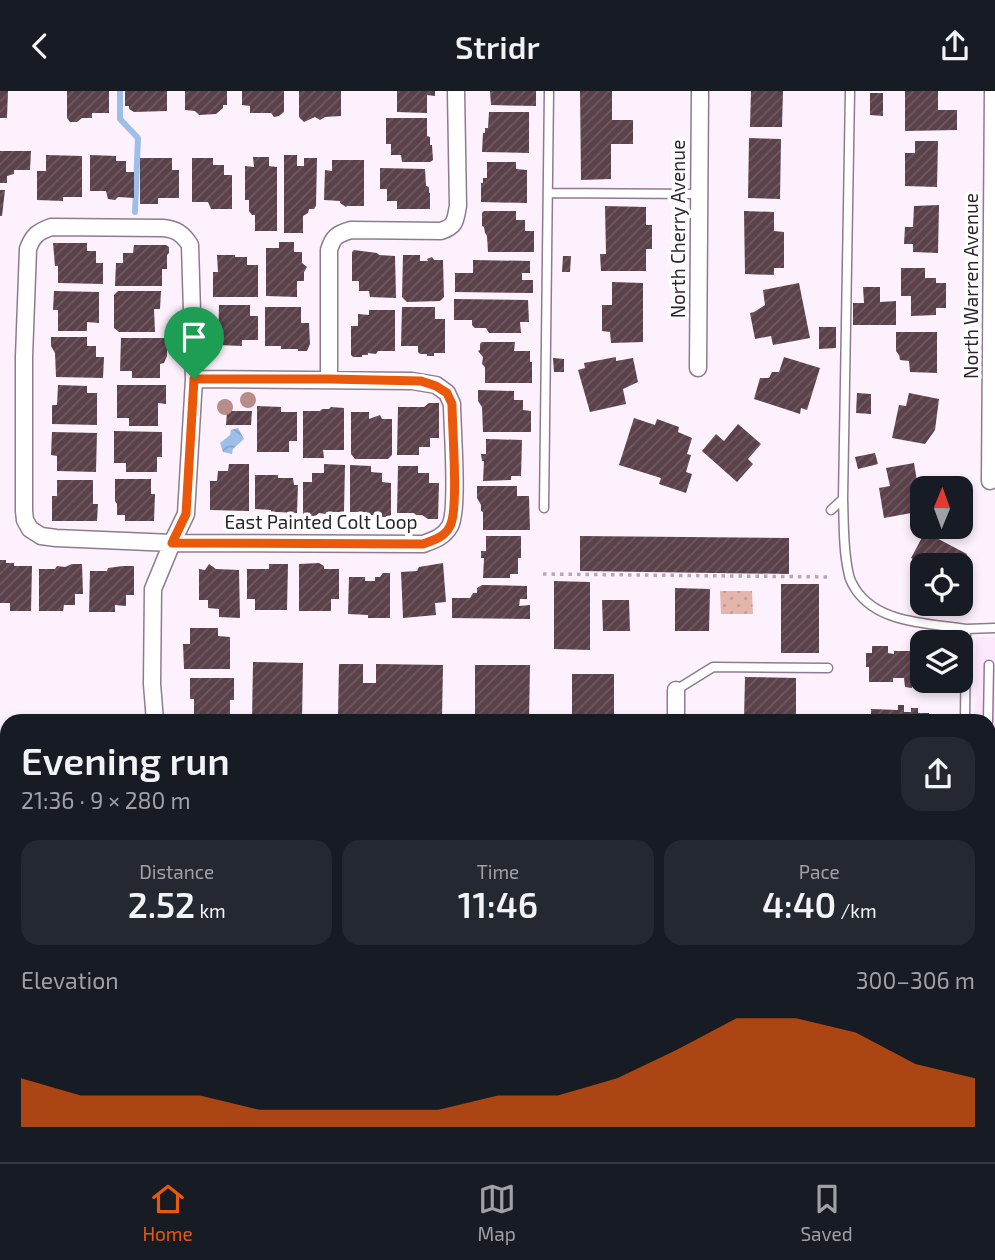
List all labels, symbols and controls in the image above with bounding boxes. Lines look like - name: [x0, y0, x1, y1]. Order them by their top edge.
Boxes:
- icon: back: [21, 27, 59, 65]
- text: Stridr: [455, 27, 540, 65]
- icon: share: [936, 27, 974, 65]
- street label: North Cherry Avenue: [666, 140, 689, 318]
- street label: North Warren Avenue: [959, 193, 982, 379]
- pin: [164, 307, 224, 379]
- icon: arrive: [175, 318, 213, 356]
- north arrow: [910, 476, 973, 539]
- map controls: [910, 476, 973, 693]
- street label: East Painted Colt Loop: [224, 510, 418, 533]
- button: locate: [910, 553, 973, 616]
- button: layers: [910, 630, 973, 693]
- text: Evening run: [21, 737, 230, 783]
- button: share: [901, 737, 975, 811]
- text: 21:36 · 9 × 280 m: [21, 786, 191, 814]
- text: Distance: [139, 860, 214, 883]
- text: Time: [477, 860, 519, 883]
- text: Pace: [799, 860, 840, 883]
- text: 2.52: [128, 883, 195, 925]
- text: 11:46: [458, 883, 538, 925]
- text: 4:40: [762, 883, 836, 925]
- text: km: [195, 899, 226, 922]
- text: /km: [836, 899, 877, 922]
- text: Elevation: [21, 966, 119, 994]
- text: 300–306 m: [856, 966, 975, 994]
- tab: Home: [142, 1180, 193, 1245]
- tab: Map: [478, 1180, 516, 1245]
- tab: Saved: [800, 1180, 853, 1245]

